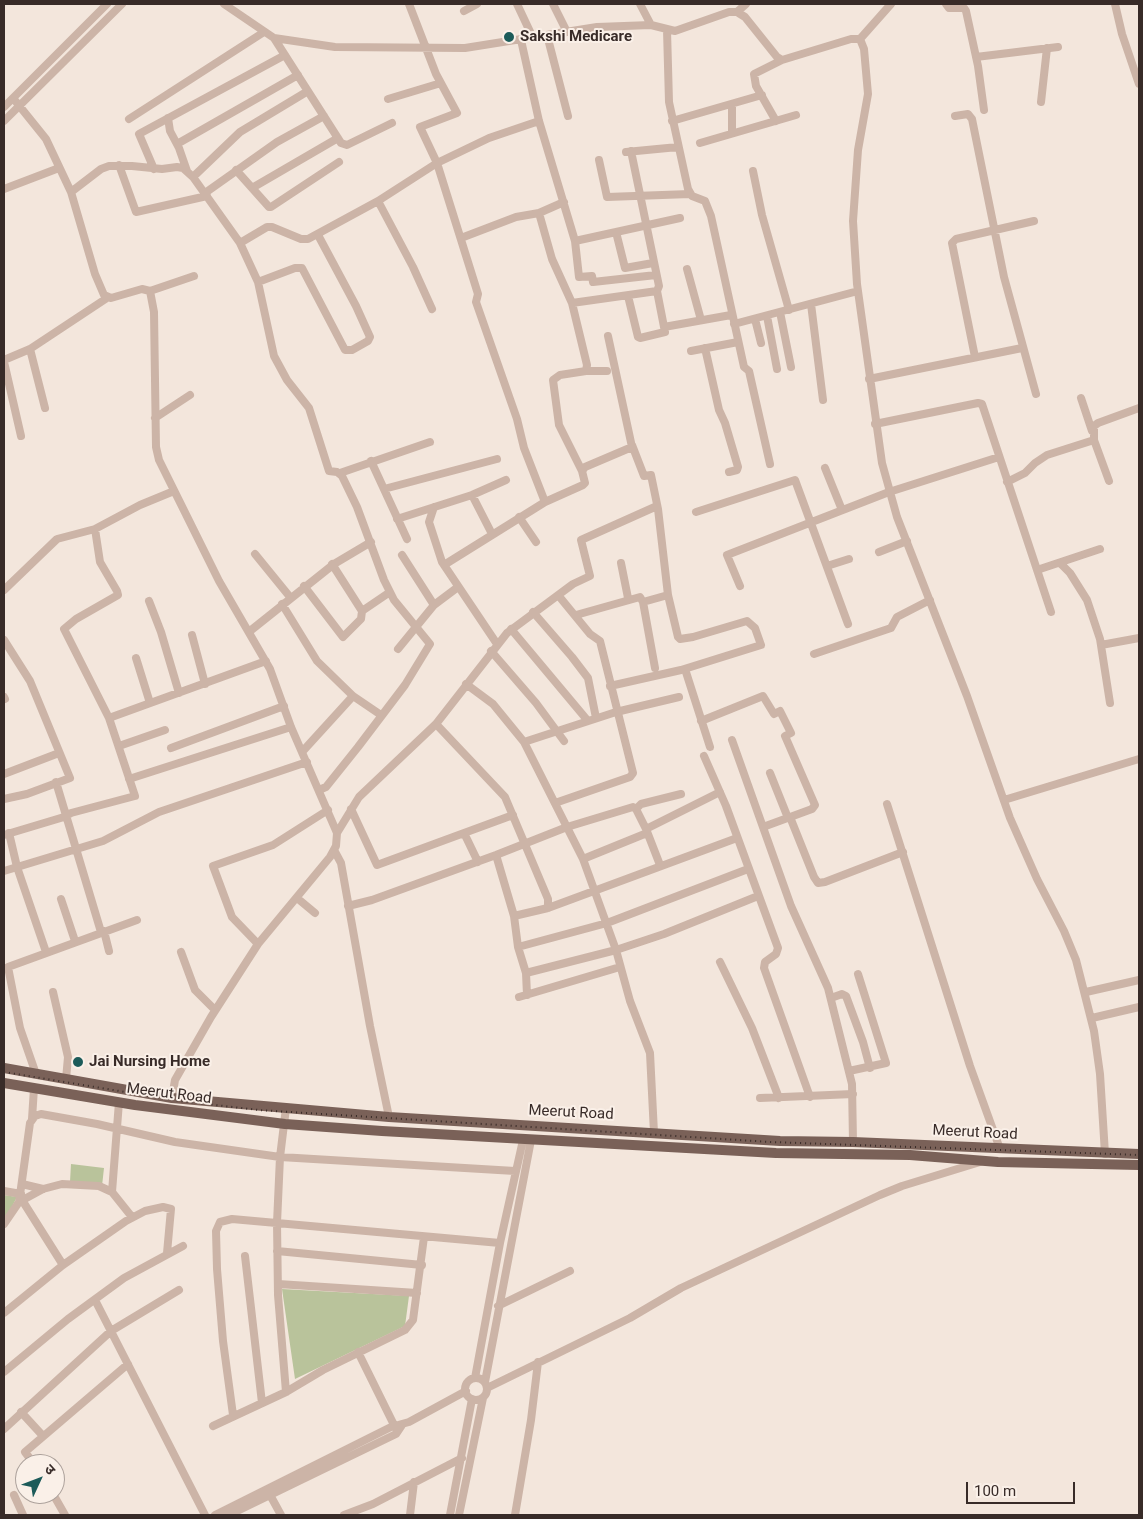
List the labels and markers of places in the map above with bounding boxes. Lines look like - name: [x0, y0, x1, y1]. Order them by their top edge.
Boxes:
- place label: Sakshi Medicare: [520, 28, 632, 46]
- marker: Sakshi Medicare: [502, 30, 516, 44]
- place label: Jai Nursing Home: [89, 1053, 210, 1071]
- marker: Jai Nursing Home: [71, 1055, 85, 1069]

